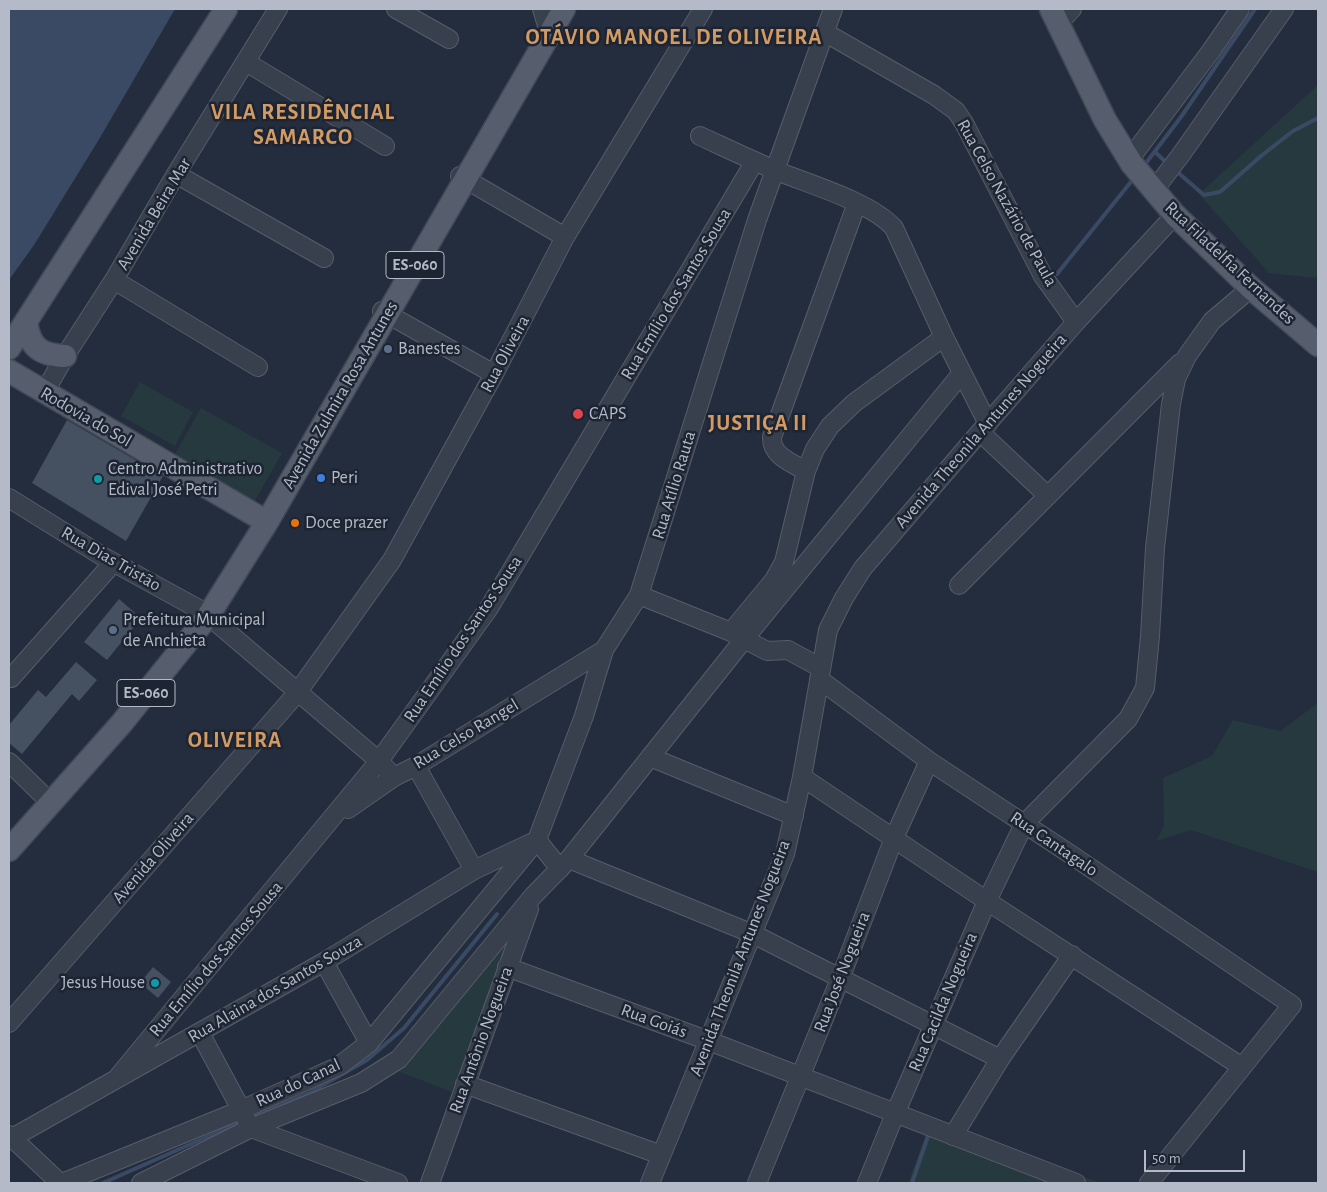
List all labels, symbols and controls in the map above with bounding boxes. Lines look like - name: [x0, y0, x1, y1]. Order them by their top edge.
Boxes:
- district label: OTÁVIO MANOEL DE OLIVEIRA: [522, 24, 826, 50]
- district label: VILA RESIDÊNCIAL SAMARCO: [209, 99, 397, 150]
- street label: Rua Celso Nazário de Paula: [952, 116, 1062, 290]
- street label: Avenida Beira Mar: [112, 154, 196, 274]
- street label: Rua Filadelfia Fernandes: [1160, 197, 1300, 329]
- street label: Rua Emílio dos Santos Sousa: [616, 204, 736, 384]
- road number: ES-060: [386, 252, 444, 278]
- street label: Avenida Zulmira Rosa Antunes: [277, 297, 403, 493]
- street label: Rua Oliveira: [476, 312, 534, 396]
- street label: Avenida Theonila Antunes Nogueira: [890, 329, 1072, 533]
- place label: Banestes: [398, 338, 460, 360]
- marker: Banestes: [382, 343, 394, 355]
- street label: Rodovia do Sol: [36, 382, 136, 452]
- place label: CAPS: [589, 403, 627, 425]
- marker: CAPS: [571, 407, 585, 421]
- district label: JUSTIÇA II: [707, 410, 809, 436]
- street label: Rua Atílio Rauta: [647, 428, 701, 542]
- place label: Centro Administrativo Edival José Petri: [108, 458, 262, 500]
- place label: Peri: [331, 467, 358, 489]
- marker: Peri: [315, 472, 327, 484]
- marker: Centro Administrativo Edival José Petri: [92, 473, 104, 485]
- place label: Doce prazer: [305, 512, 388, 534]
- marker: Doce prazer: [289, 517, 301, 529]
- street label: Rua Dias Tristão: [57, 522, 165, 596]
- street label: Rua Emílio dos Santos Sousa: [399, 552, 527, 726]
- place label: Prefeitura Municipal de Anchieta: [123, 609, 265, 652]
- marker: Prefeitura Municipal de Anchieta: [107, 624, 119, 636]
- road number: ES-060: [117, 680, 175, 706]
- street label: Rua Celso Rangel: [409, 694, 523, 774]
- district label: OLIVEIRA: [187, 727, 283, 753]
- street label: Rua Cantagalo: [1006, 807, 1102, 881]
- street label: Avenida Oliveira: [107, 808, 199, 908]
- street label: Avenida Theonila Antunes Nogueira: [685, 837, 795, 1079]
- street label: Rua Emílio dos Santos Sousa: [145, 877, 287, 1041]
- street label: Rua José Nogueira: [809, 909, 875, 1035]
- street label: Rua Cacilda Nogueira: [904, 929, 982, 1075]
- street label: Rua Alaina dos Santos Souza: [184, 930, 366, 1048]
- street label: Rua Antônio Nogueira: [444, 964, 518, 1116]
- place label: Jesus House: [61, 972, 145, 994]
- marker: Jesus House: [149, 977, 161, 989]
- street label: Rua Goiás: [618, 999, 690, 1043]
- street label: Rua do Canal: [252, 1054, 344, 1112]
- scale bar: [1147, 1140, 1248, 1172]
- text: 50 m: [1152, 1151, 1181, 1166]

